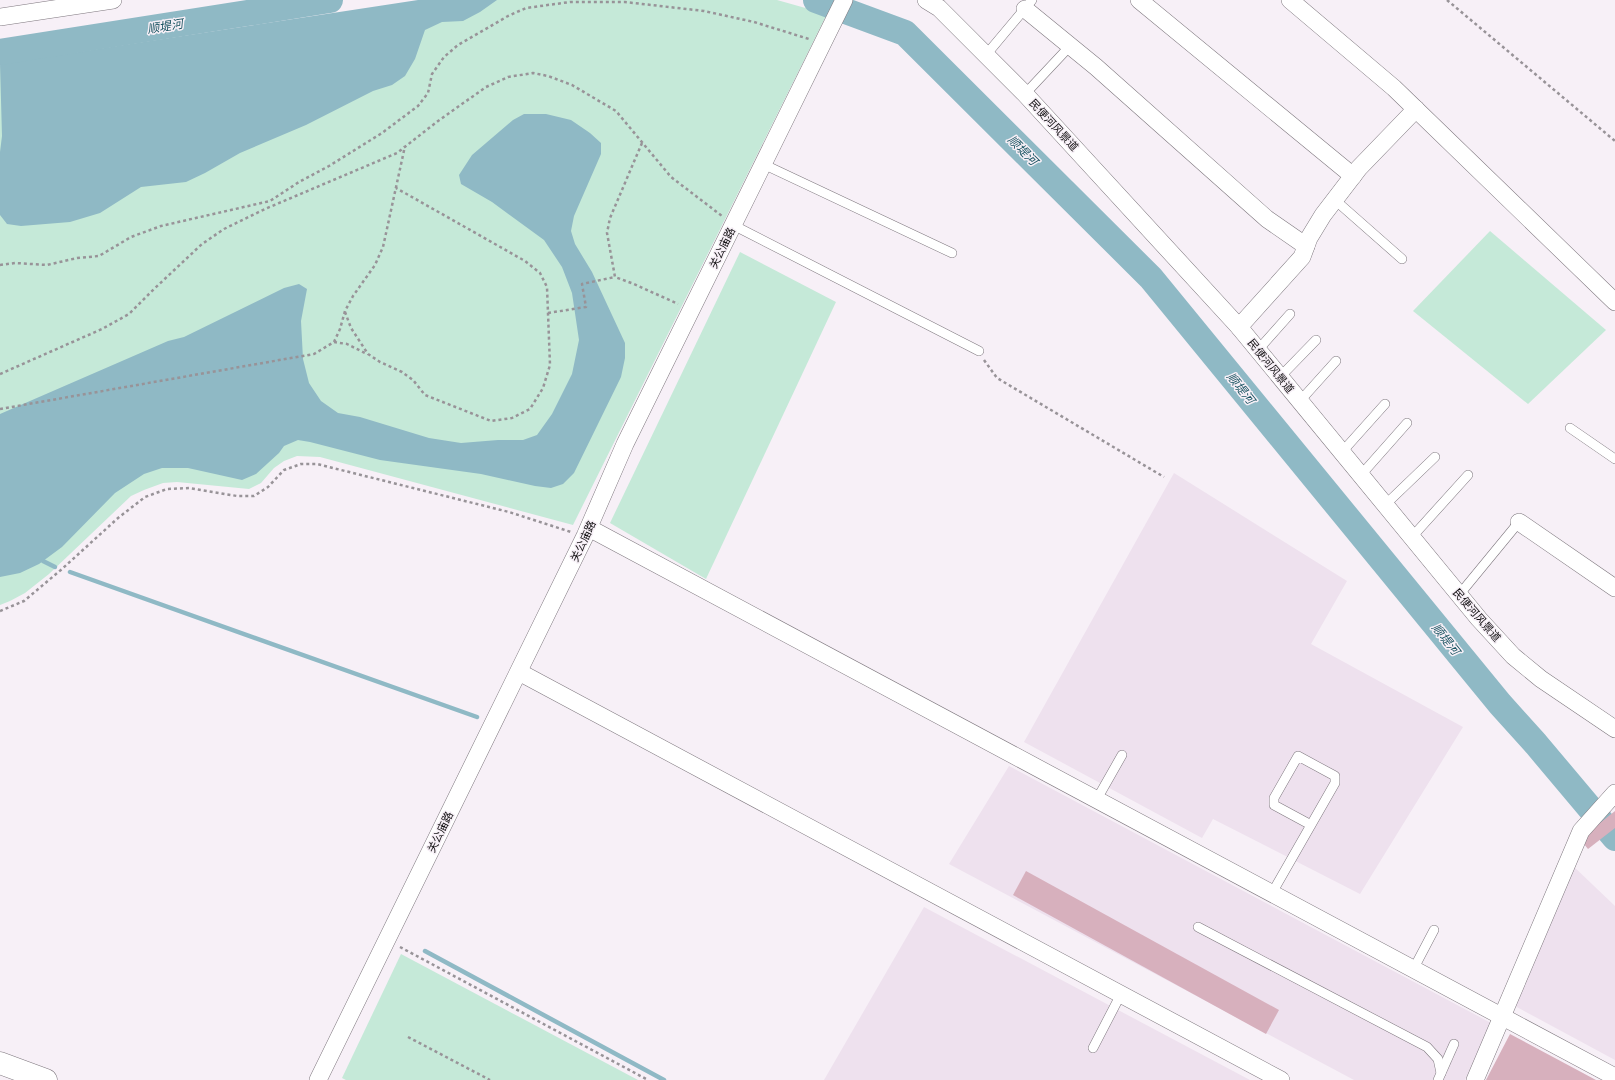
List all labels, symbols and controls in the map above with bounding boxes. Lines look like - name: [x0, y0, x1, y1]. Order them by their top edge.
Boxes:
- water label: 顺堤河: [146, 15, 186, 36]
- street label: 民便河风景道: [1026, 96, 1082, 154]
- water label: 顺堤河: [1005, 132, 1042, 169]
- street label: 关公庙路: [706, 225, 738, 271]
- street label: 民便河风景道: [1245, 336, 1297, 396]
- water label: 顺堤河: [1224, 369, 1259, 408]
- street label: 关公庙路: [567, 518, 599, 564]
- street label: 民便河风景道: [1450, 586, 1504, 644]
- water label: 顺堤河: [1429, 620, 1464, 659]
- street label: 关公庙路: [424, 809, 456, 855]

